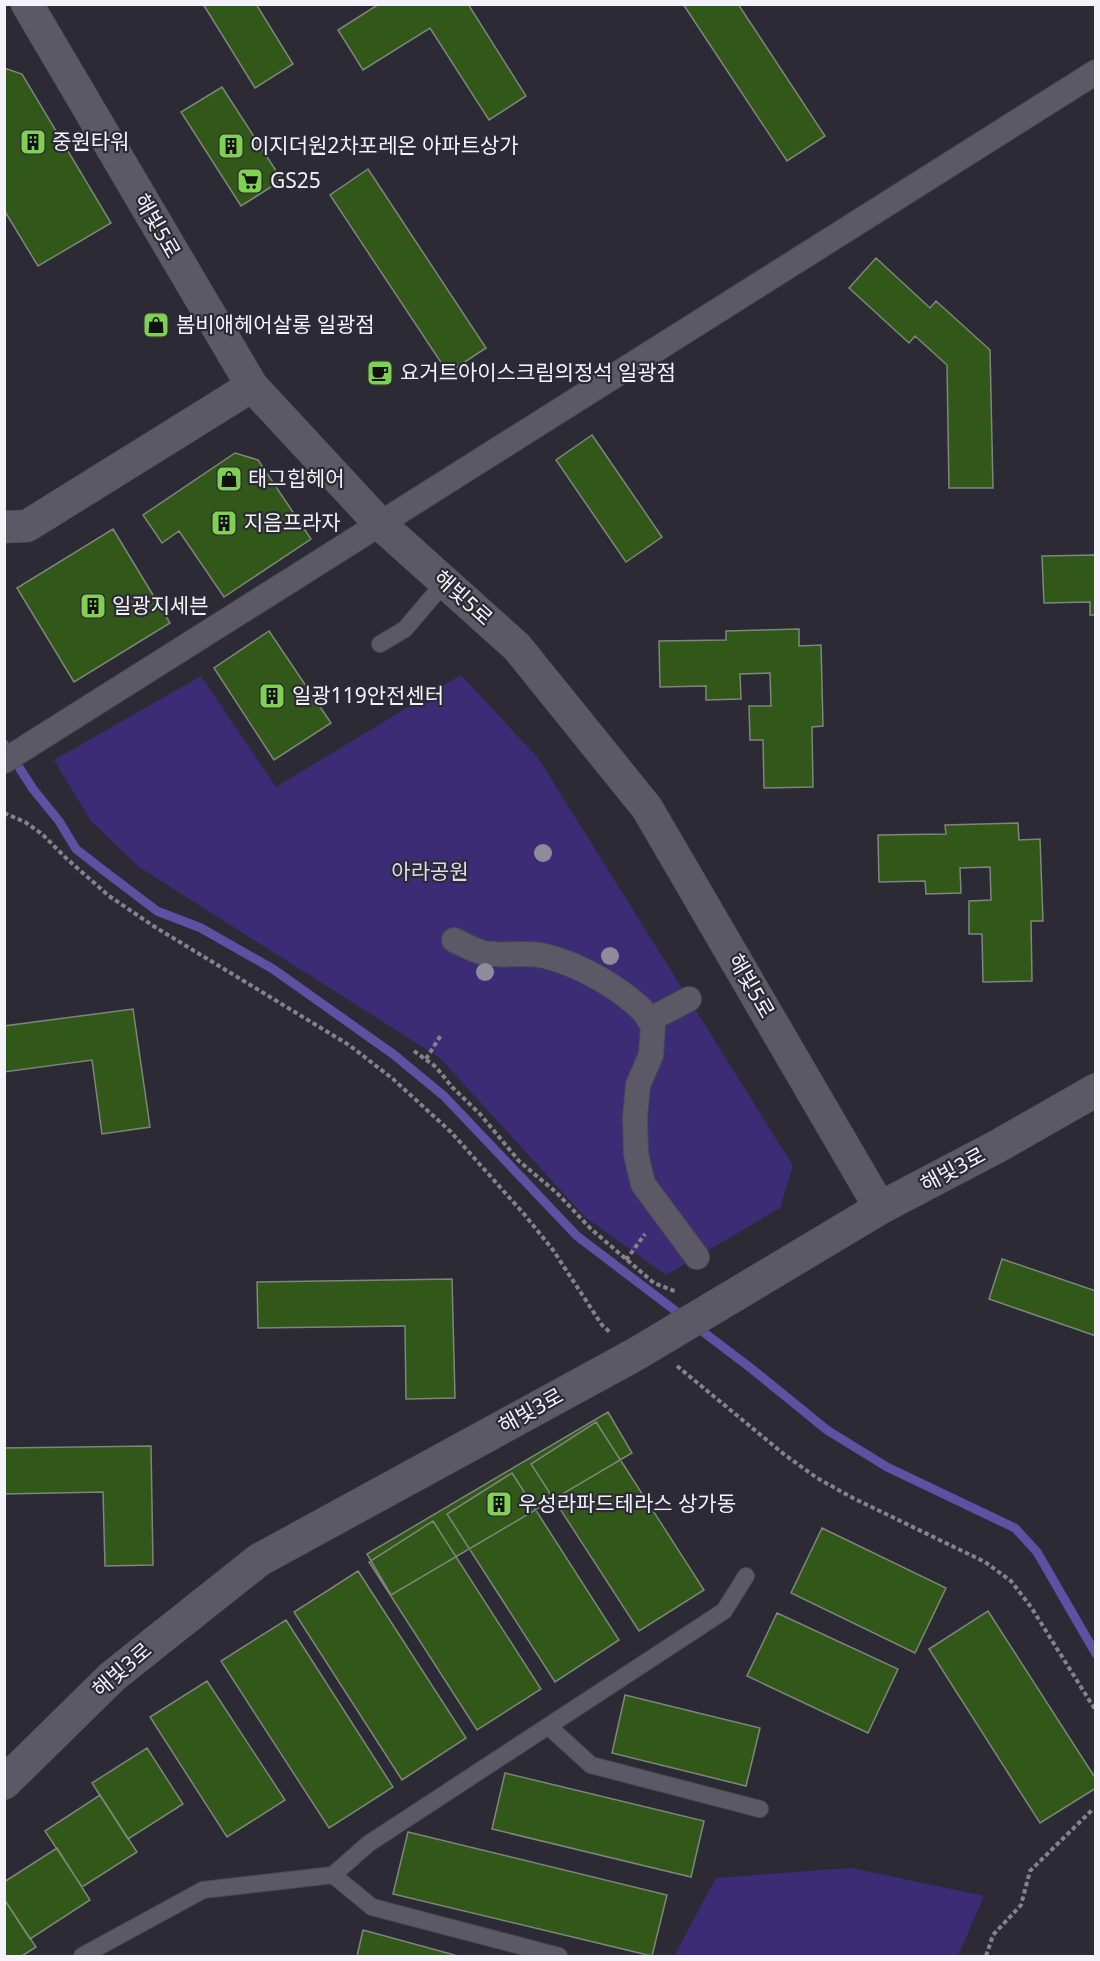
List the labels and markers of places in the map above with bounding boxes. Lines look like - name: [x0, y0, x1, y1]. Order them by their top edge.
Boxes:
- building icon: 중원타워: [18, 127, 48, 157]
- place label: 중원타워: [52, 127, 129, 155]
- building icon: 이지더원2차포레온 아파트상가: [216, 131, 246, 161]
- place label: 이지더원2차포레온 아파트상가: [250, 131, 519, 159]
- supermarket icon: GS25: [235, 166, 265, 196]
- place label: GS25: [270, 166, 321, 194]
- shop icon: 봄비애헤어살롱 일광점: [141, 310, 171, 340]
- place label: 봄비애헤어살롱 일광점: [176, 310, 375, 338]
- cafe icon: 요거트아이스크림의정석 일광점: [365, 358, 395, 388]
- place label: 요거트아이스크림의정석 일광점: [400, 358, 676, 386]
- shop icon: 태그힙헤어: [214, 464, 244, 494]
- place label: 태그힙헤어: [248, 464, 345, 492]
- building icon: 지음프라자: [209, 508, 239, 538]
- place label: 지음프라자: [244, 508, 341, 536]
- building icon: 일광지세븐: [78, 591, 108, 621]
- place label: 일광지세븐: [112, 591, 209, 619]
- building icon: 일광119안전센터: [257, 681, 287, 711]
- place label: 일광119안전센터: [292, 681, 444, 709]
- building icon: 우성라파드테라스 상가동: [484, 1489, 514, 1519]
- place label: 우성라파드테라스 상가동: [518, 1489, 736, 1517]

